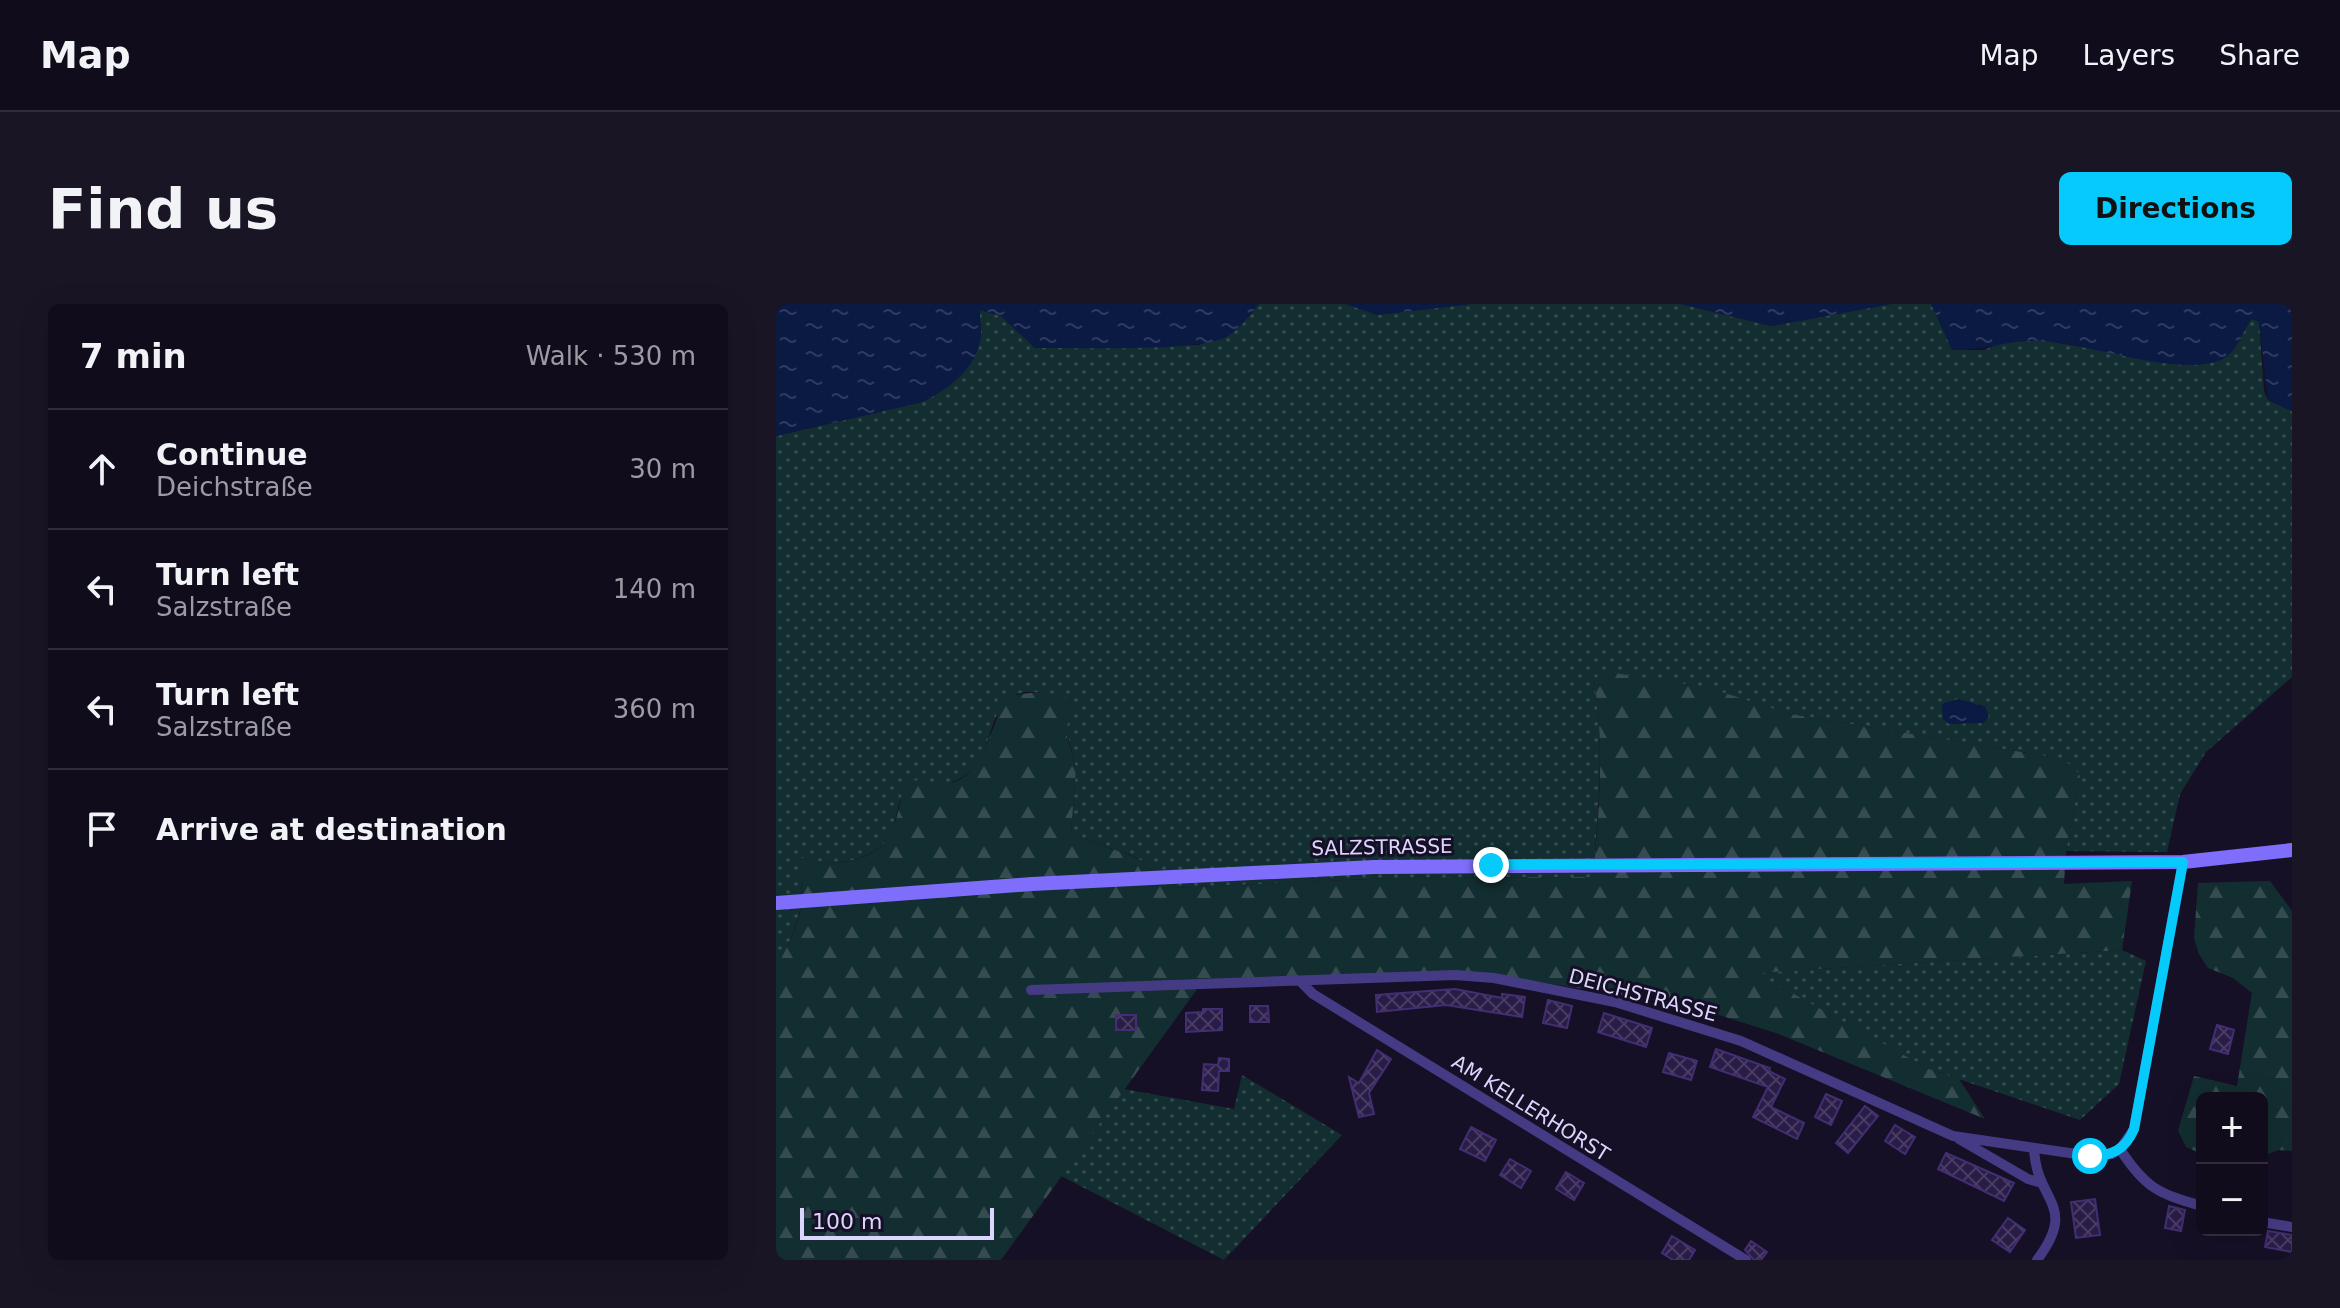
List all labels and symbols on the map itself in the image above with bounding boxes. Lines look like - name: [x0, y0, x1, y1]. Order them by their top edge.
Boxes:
- street label: SALZSTRASSE: [1311, 834, 1453, 860]
- route end: [1473, 847, 1509, 883]
- street label: DEICHSTRASSE: [1566, 964, 1720, 1026]
- street label: AM KELLERHORST: [1448, 1050, 1615, 1167]
- route start: [2072, 1138, 2108, 1174]
- scale bar: [800, 1204, 994, 1240]

